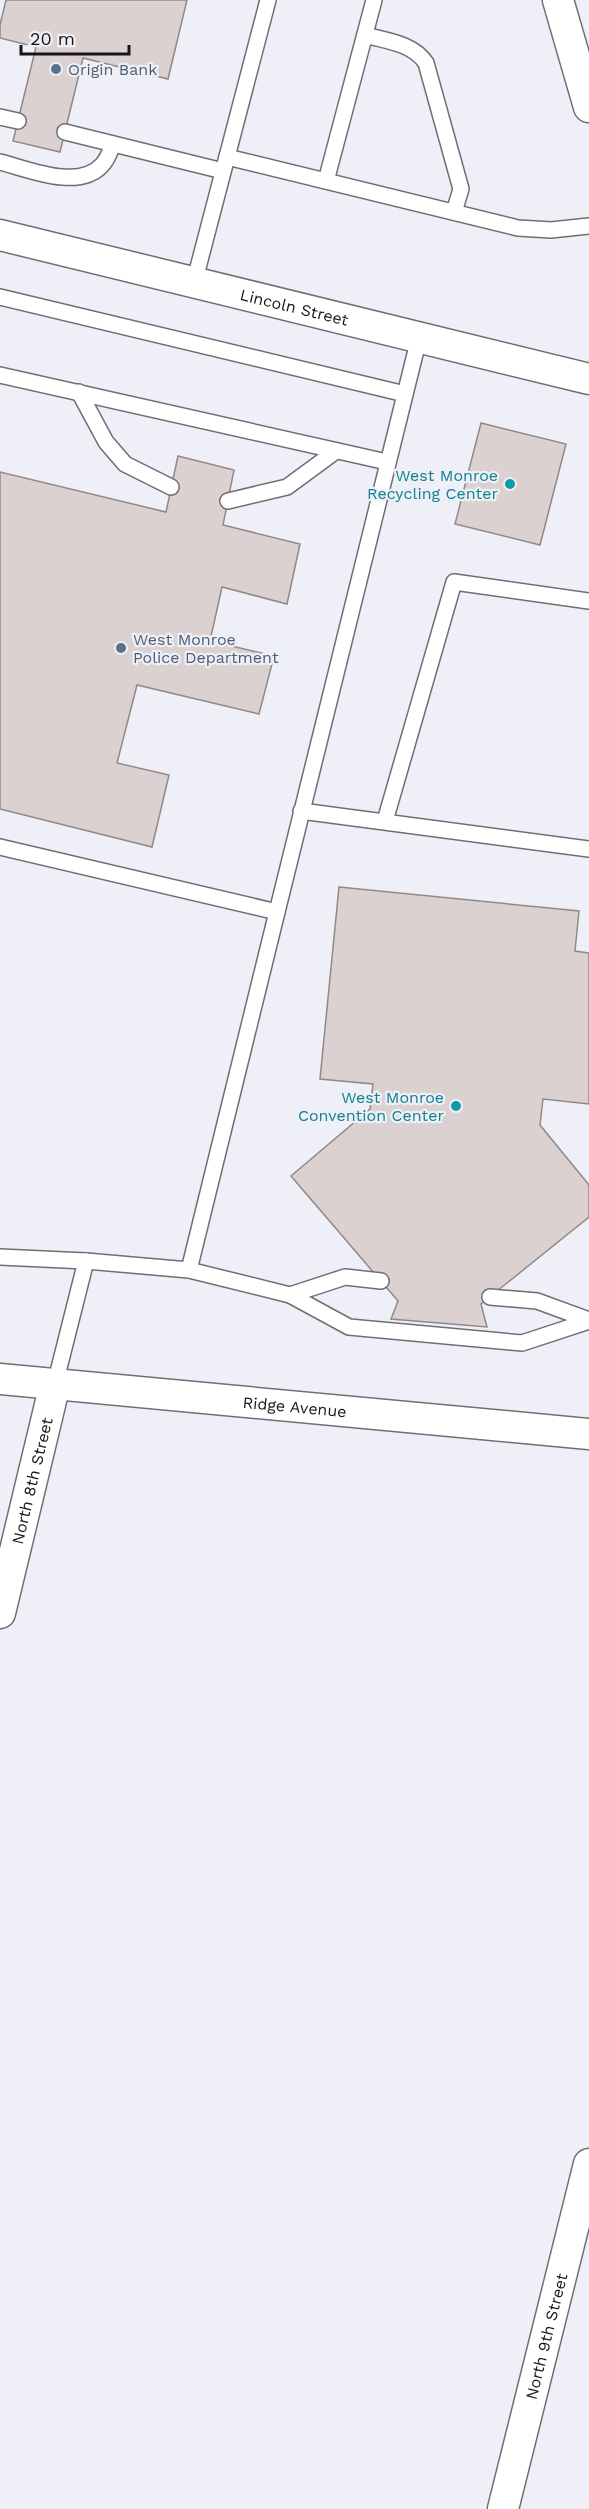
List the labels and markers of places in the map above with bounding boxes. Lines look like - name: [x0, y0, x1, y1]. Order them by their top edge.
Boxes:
- place label: Origin Bank: [68, 60, 157, 79]
- marker: Origin Bank: [49, 62, 63, 76]
- place label: West Monroe Recycling Center: [367, 466, 498, 503]
- marker: West Monroe Recycling Center: [503, 477, 517, 491]
- place label: West Monroe Police Department: [133, 630, 279, 667]
- marker: West Monroe Police Department: [114, 641, 128, 655]
- place label: West Monroe Convention Center: [298, 1088, 444, 1125]
- marker: West Monroe Convention Center: [449, 1099, 463, 1113]

